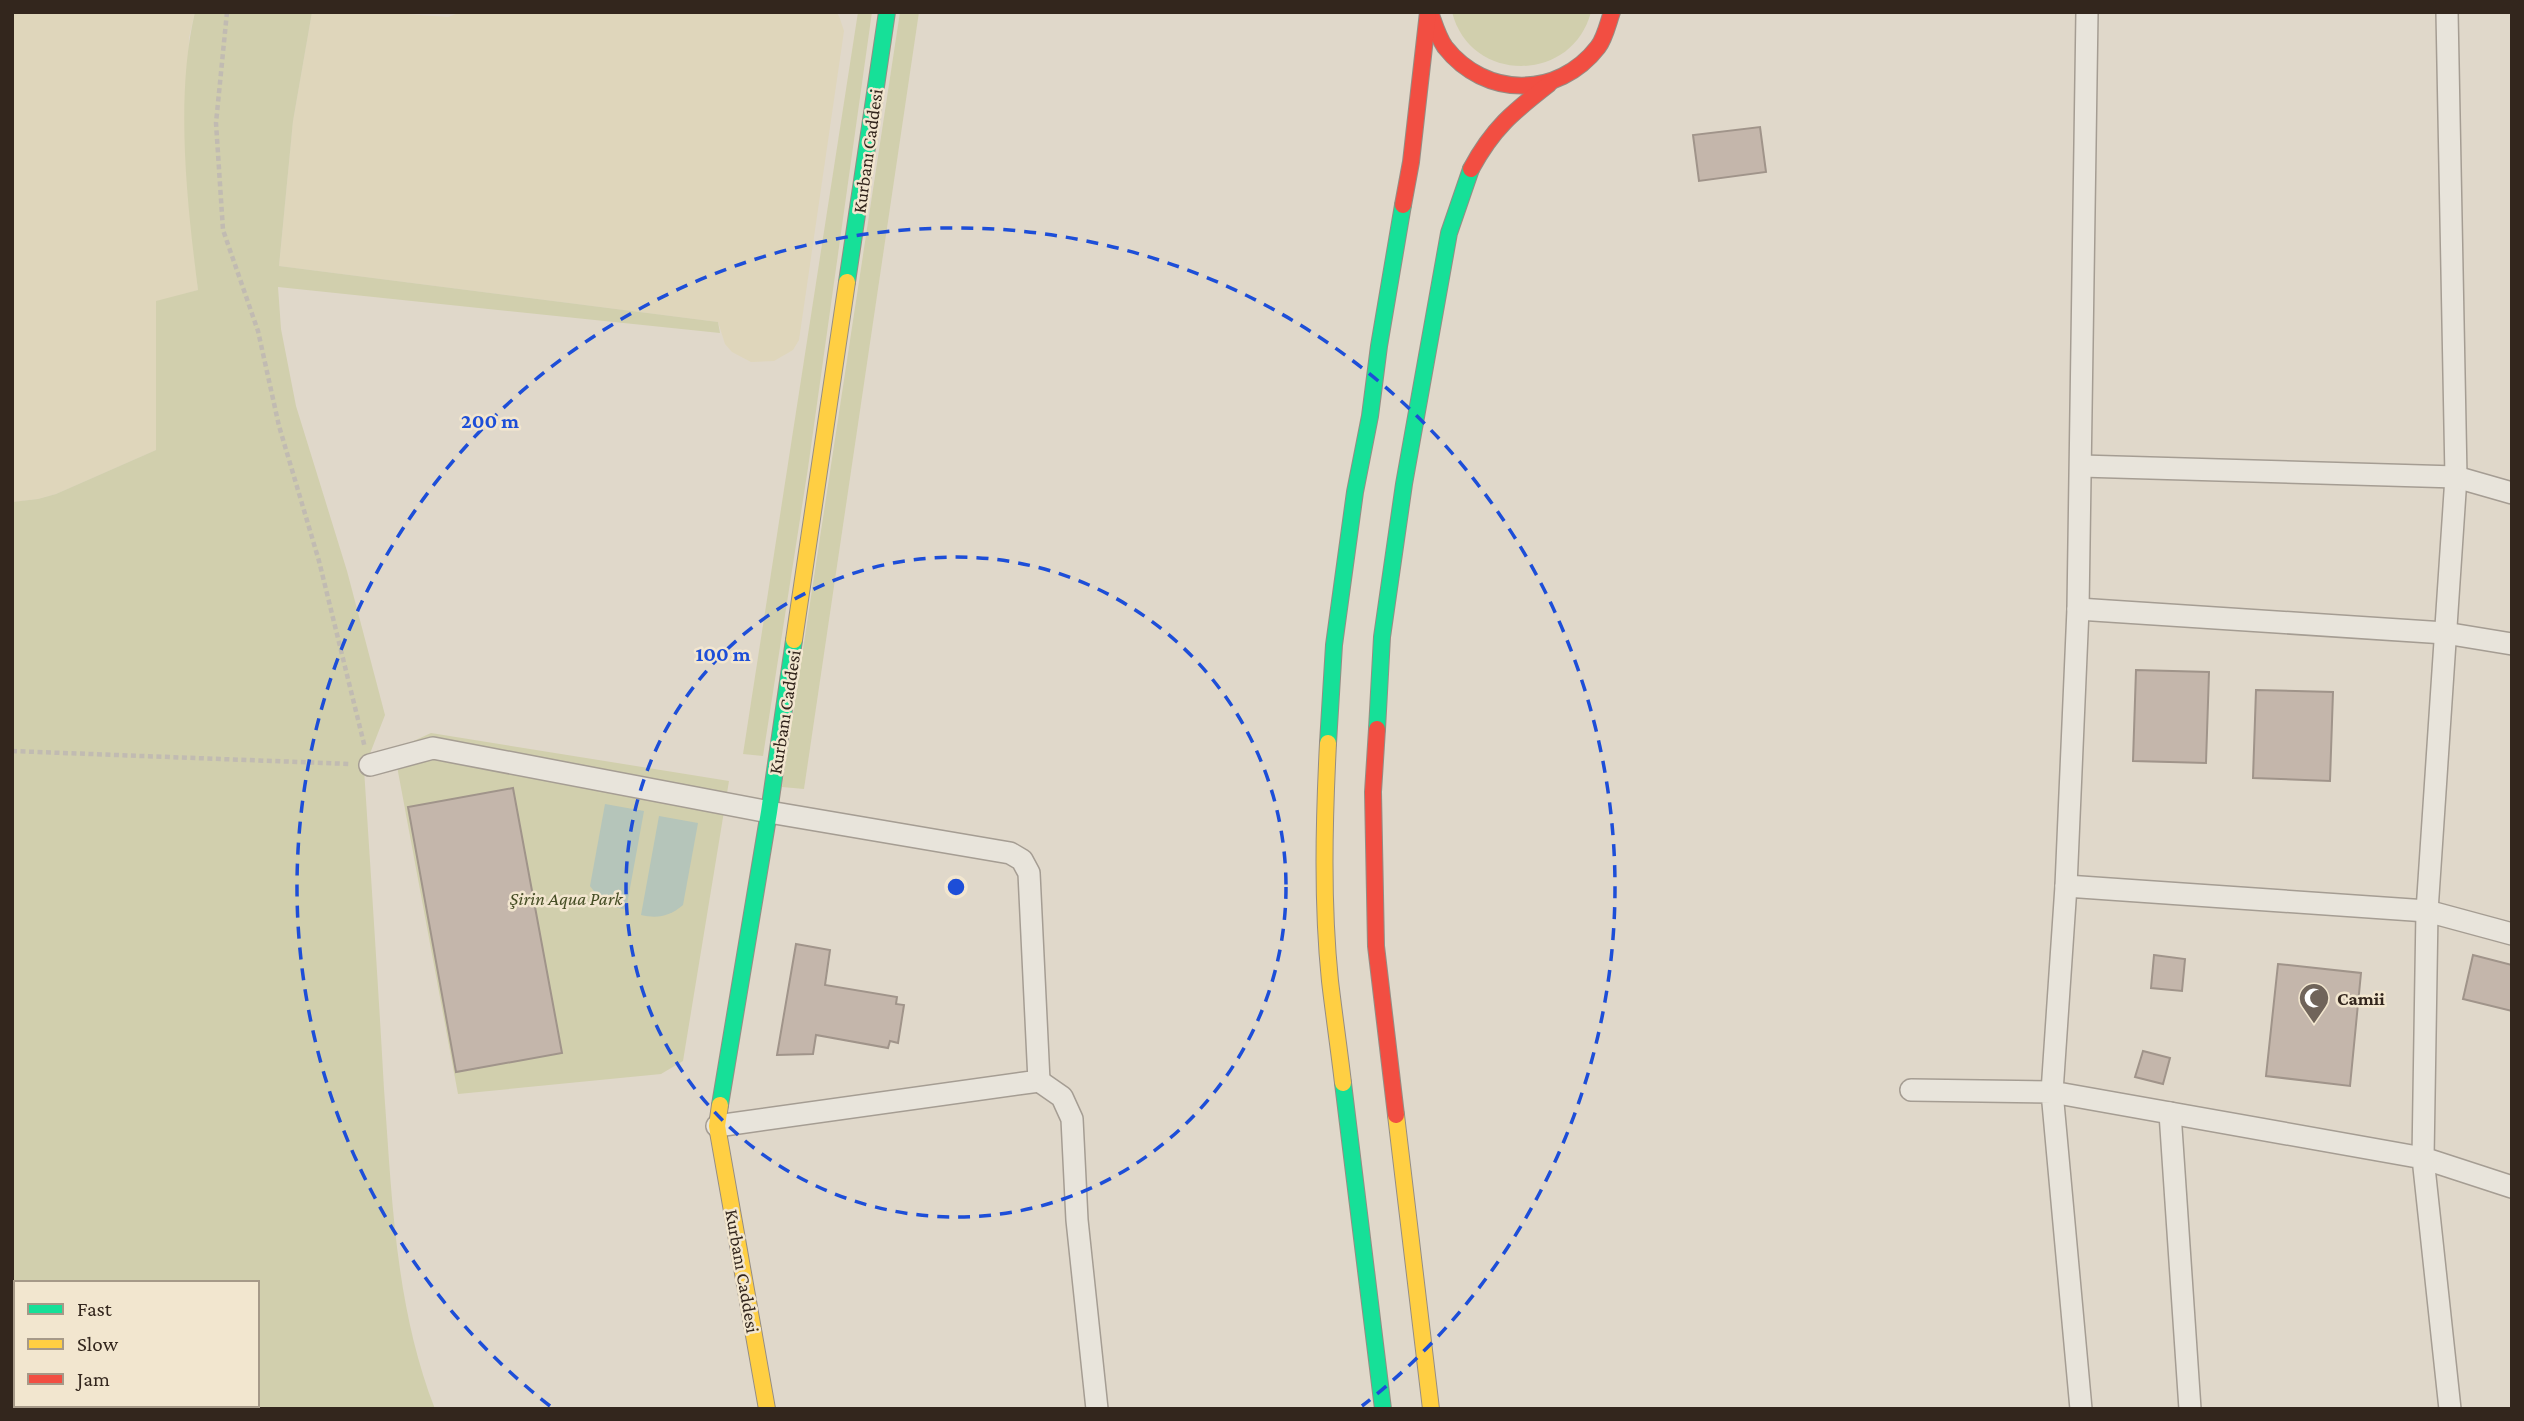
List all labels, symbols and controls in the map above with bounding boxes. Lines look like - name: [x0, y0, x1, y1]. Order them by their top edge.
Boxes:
- street label: Kurbanı Caddesi: [848, 88, 887, 215]
- text: 200 m: [461, 409, 519, 433]
- text: 100 m: [695, 642, 751, 666]
- street label: Kurbanı Caddesi: [764, 649, 805, 776]
- centre of rings: [944, 875, 968, 899]
- park label: Şirin Aqua Park: [509, 888, 623, 909]
- mosque icon: Camii: [2297, 981, 2331, 1025]
- place label: Camii: [2337, 988, 2385, 1009]
- street label: Kurbanı Caddesi: [721, 1208, 764, 1335]
- legend: [14, 1281, 259, 1407]
- text: Fast: [77, 1297, 113, 1321]
- text: Slow: [77, 1332, 119, 1356]
- text: Jam: [75, 1367, 110, 1391]

